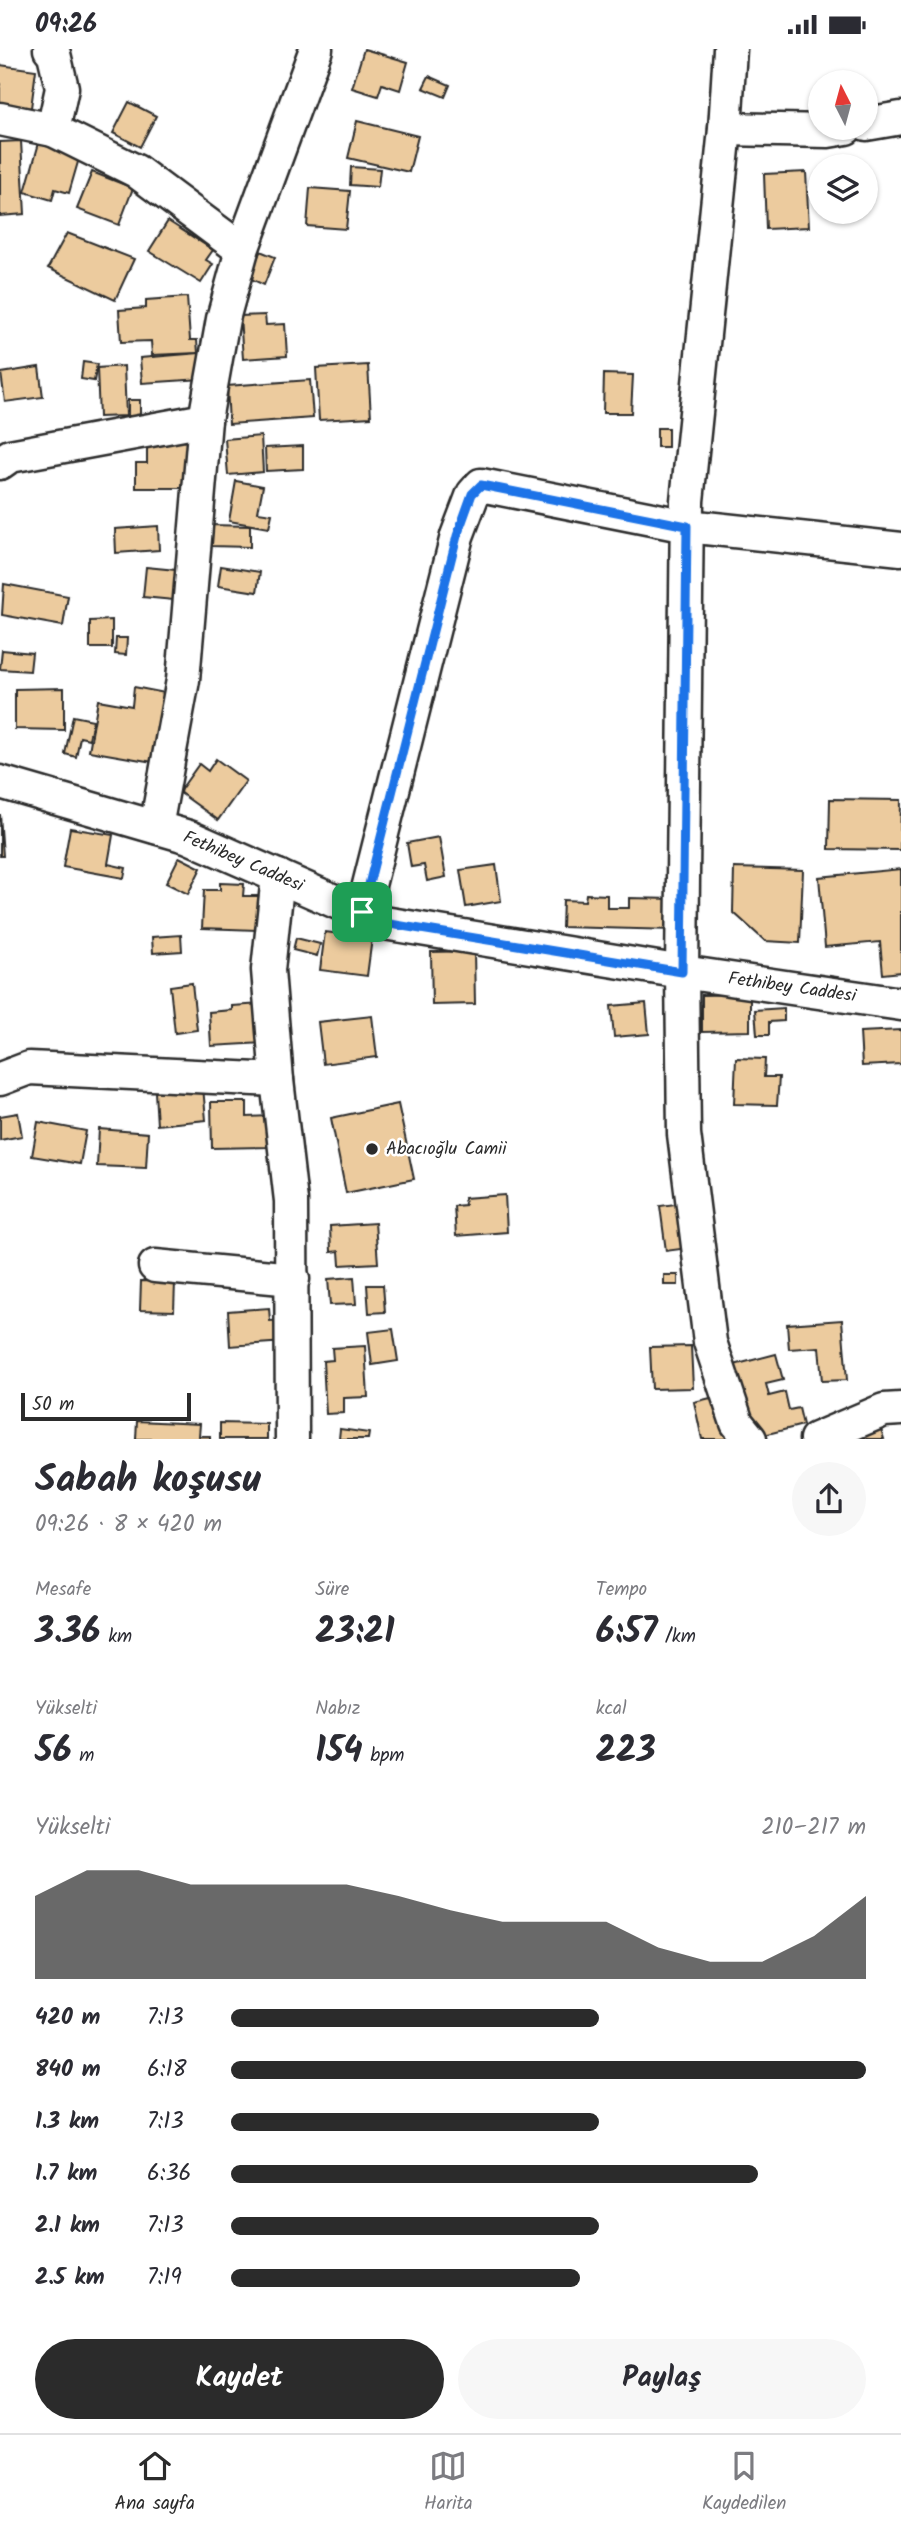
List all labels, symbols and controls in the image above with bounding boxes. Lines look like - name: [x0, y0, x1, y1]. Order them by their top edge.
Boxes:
- text: 09:26: [35, 4, 97, 46]
- north arrow: [808, 70, 878, 140]
- map controls: [808, 70, 878, 224]
- button: layers: [808, 154, 878, 224]
- street label: Fethibey Caddesi: [178, 823, 309, 901]
- pin: [332, 882, 392, 942]
- icon: arrive: [343, 893, 381, 931]
- street label: Fethibey Caddesi: [726, 965, 859, 1011]
- place label: Abacıoğlu Camii: [386, 1135, 507, 1164]
- marker: Abacıoğlu Camii: [364, 1141, 380, 1157]
- scale bar: [21, 1390, 191, 1422]
- text: 50 m: [32, 1390, 74, 1420]
- text: Sabah koşusu: [35, 1451, 261, 1511]
- button: share: [792, 1462, 866, 1536]
- text: 09:26 · 8 × 420 m: [35, 1507, 222, 1543]
- text: Mesafe: [35, 1575, 91, 1605]
- text: Süre: [315, 1575, 349, 1605]
- text: Tempo: [596, 1575, 647, 1605]
- text: 3.36: [35, 1605, 101, 1661]
- text: 23:21: [315, 1605, 394, 1661]
- text: 6:57: [596, 1605, 657, 1661]
- text: km: [101, 1622, 132, 1652]
- text: /km: [657, 1622, 696, 1652]
- text: Yükselti: [35, 1694, 97, 1724]
- text: Nabız: [315, 1694, 360, 1724]
- text: kcal: [596, 1694, 627, 1724]
- text: 56: [35, 1724, 72, 1780]
- text: 154: [315, 1724, 363, 1780]
- text: 223: [596, 1724, 656, 1780]
- text: m: [72, 1741, 94, 1771]
- text: bpm: [363, 1741, 405, 1771]
- text: Yükselti: [35, 1810, 110, 1846]
- text: 210–217 m: [761, 1810, 866, 1846]
- text: 420 m: [35, 2000, 100, 2036]
- text: 7:13: [147, 2000, 184, 2036]
- text: 840 m: [35, 2052, 101, 2088]
- text: 6:18: [147, 2052, 187, 2088]
- text: 1.3 km: [35, 2104, 99, 2140]
- text: 7:13: [147, 2104, 184, 2140]
- text: 1.7 km: [35, 2156, 97, 2192]
- text: 6:36: [147, 2156, 191, 2192]
- text: 2.1 km: [35, 2208, 100, 2244]
- text: 7:13: [147, 2208, 184, 2244]
- text: 2.5 km: [35, 2260, 105, 2296]
- text: 7:19: [147, 2260, 182, 2296]
- button: Kaydet: [35, 2339, 444, 2419]
- button: Paylaş: [458, 2339, 866, 2419]
- tab: Ana sayfa: [115, 2447, 195, 2519]
- tab: Harita: [424, 2447, 473, 2519]
- tab: Kaydedilen: [702, 2447, 786, 2519]

